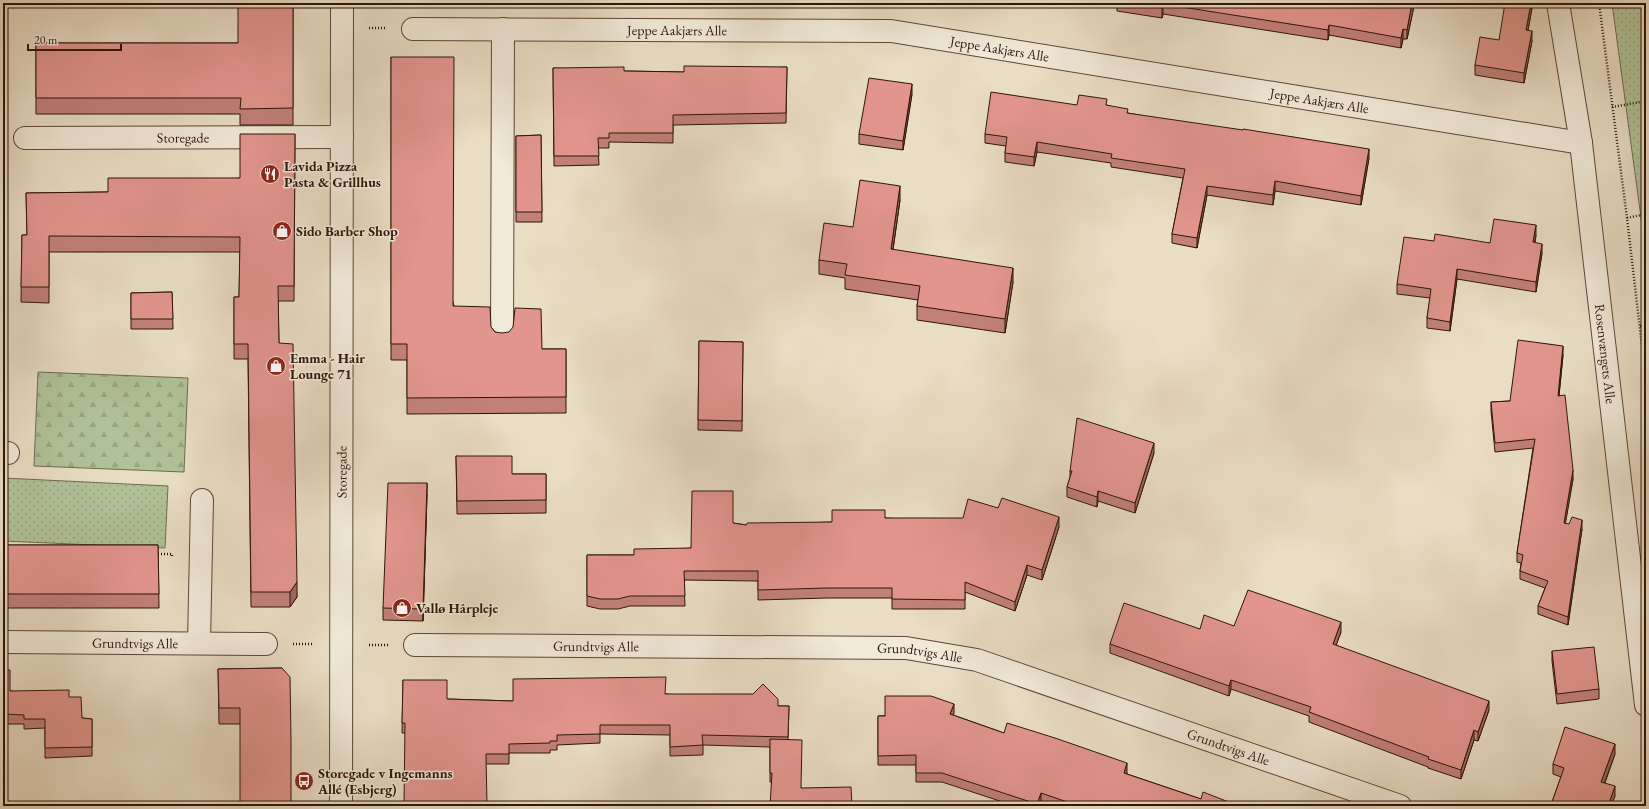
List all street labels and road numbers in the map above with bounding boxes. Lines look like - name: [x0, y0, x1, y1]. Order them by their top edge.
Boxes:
- street label: Jeppe Aakjærs Alle: [626, 21, 728, 39]
- street label: Jeppe Aakjærs Alle: [948, 32, 1051, 66]
- street label: Jeppe Aakjærs Alle: [1268, 83, 1371, 118]
- street label: Storegade: [157, 128, 210, 147]
- street label: Rosenvængets Alle: [1591, 303, 1620, 405]
- street label: Storegade: [332, 445, 350, 498]
- street label: Grundtvigs Alle: [92, 634, 179, 652]
- street label: Grundtvigs Alle: [553, 637, 640, 655]
- street label: Grundtvigs Alle: [877, 639, 964, 666]
- street label: Grundtvigs Alle: [1185, 724, 1273, 770]

